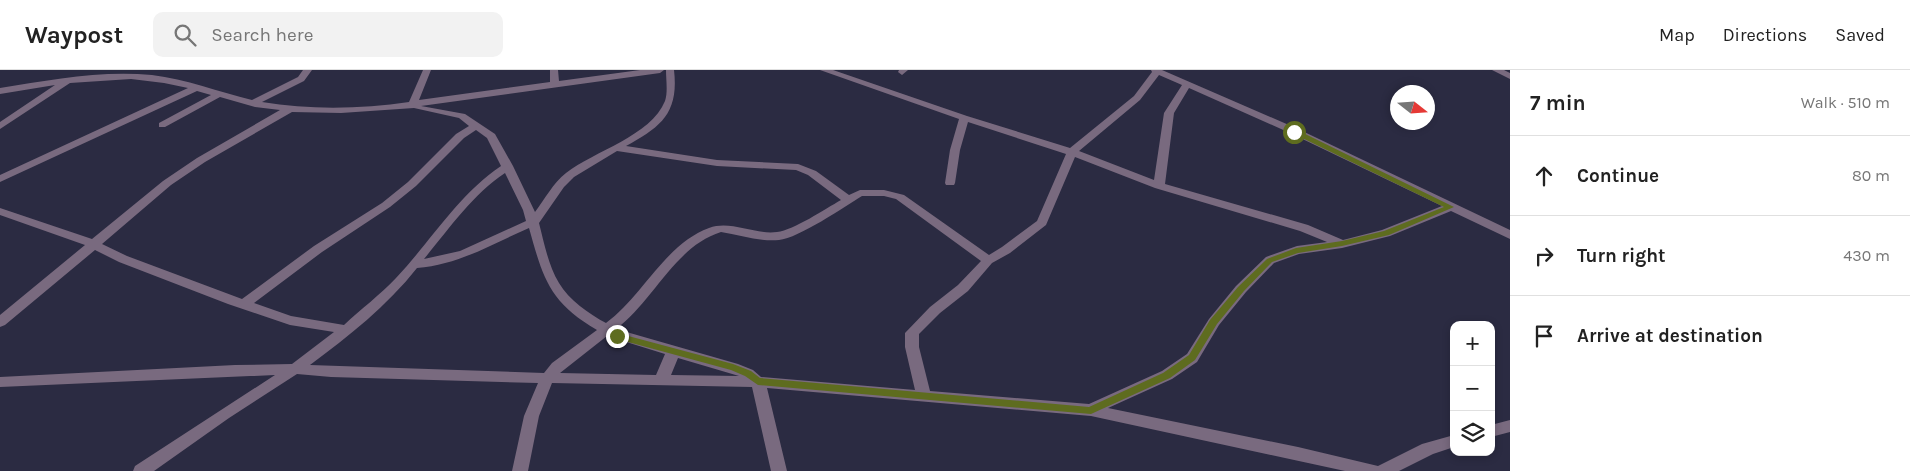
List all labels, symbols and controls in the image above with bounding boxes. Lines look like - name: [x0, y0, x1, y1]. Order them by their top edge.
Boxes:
- search box: [153, 12, 503, 57]
- text: Waypost: [25, 21, 123, 49]
- icon: search: [171, 21, 199, 49]
- text: Search here: [211, 24, 313, 46]
- text: Map: [1659, 24, 1695, 46]
- text: Directions: [1723, 24, 1807, 46]
- text: Saved: [1835, 24, 1885, 46]
- north arrow: [1390, 85, 1435, 130]
- text: 7 min: [1530, 91, 1586, 115]
- text: Walk · 510 m: [1801, 93, 1890, 112]
- route start: [1283, 121, 1306, 144]
- icon: ahead: [1530, 162, 1558, 190]
- text: Continue: [1577, 165, 1659, 187]
- text: 80 m: [1852, 166, 1890, 185]
- icon: right: [1530, 242, 1558, 270]
- text: Turn right: [1577, 245, 1666, 267]
- text: 430 m: [1843, 246, 1890, 265]
- map controls: [1450, 321, 1495, 456]
- button: +: [1450, 321, 1495, 366]
- icon: arrive: [1530, 322, 1558, 350]
- route end: [606, 325, 629, 348]
- text: Arrive at destination: [1577, 325, 1763, 347]
- button: −: [1450, 366, 1495, 411]
- button: layers: [1450, 411, 1495, 456]

